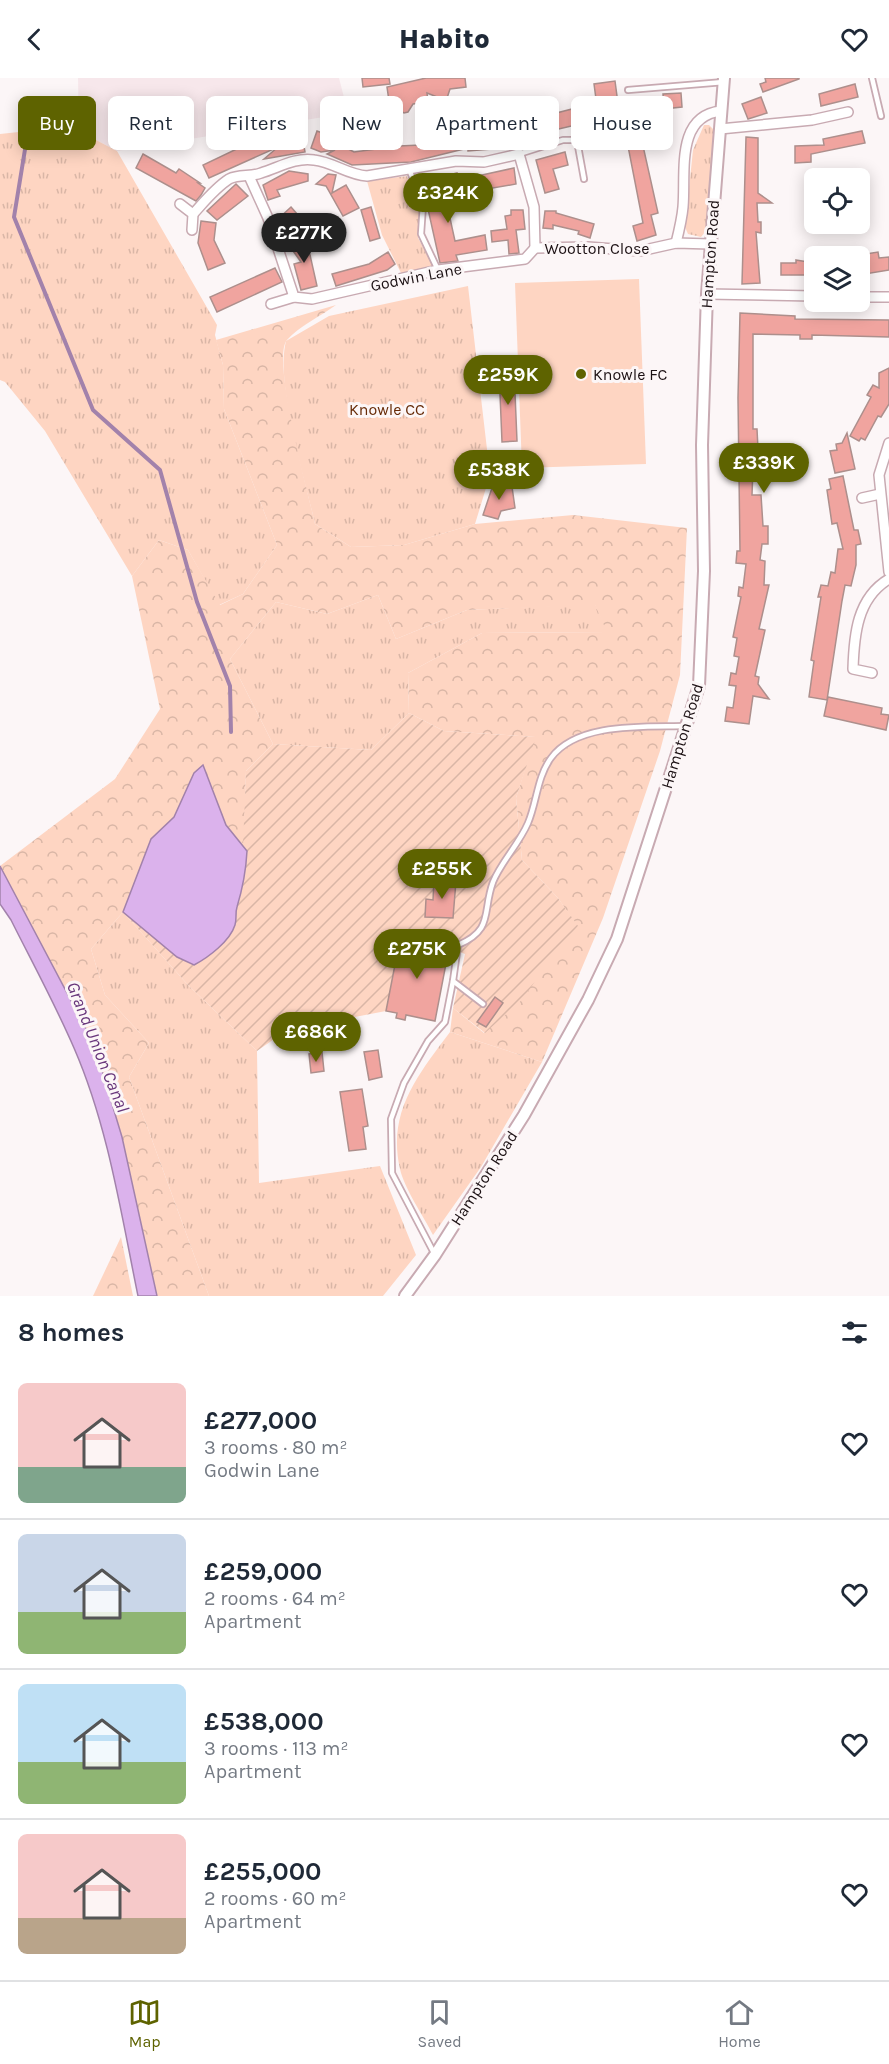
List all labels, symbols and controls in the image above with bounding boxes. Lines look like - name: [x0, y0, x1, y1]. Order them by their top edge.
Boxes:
- icon: back: [18, 23, 51, 56]
- text: Habito: [399, 23, 490, 55]
- icon: heart: [838, 23, 871, 56]
- chip: Buy: [18, 96, 96, 150]
- chip: Rent: [108, 96, 194, 150]
- chip: Filters: [206, 96, 308, 150]
- chip: New: [320, 96, 403, 150]
- chip: Apartment: [415, 96, 559, 150]
- chip: House: [571, 96, 673, 150]
- map controls: [804, 168, 870, 312]
- button: locate: [804, 168, 870, 234]
- pin: £324K: [406, 173, 490, 224]
- text: £324K: [417, 181, 479, 204]
- street label: Hampton Road: [697, 199, 723, 309]
- pin: £277K: [262, 213, 346, 264]
- text: £277K: [275, 221, 333, 244]
- street label: Wootton Close: [544, 239, 650, 258]
- button: layers: [804, 246, 870, 312]
- street label: Godwin Lane: [369, 259, 463, 295]
- pin: £259K: [466, 355, 550, 406]
- text: £259K: [477, 363, 539, 386]
- place label: Knowle FC: [593, 365, 668, 384]
- marker: Knowle FC: [574, 367, 588, 381]
- park label: Knowle CC: [349, 400, 425, 419]
- pin: £339K: [722, 443, 806, 494]
- pin: £538K: [457, 450, 541, 501]
- text: £339K: [733, 451, 795, 474]
- text: £538K: [468, 458, 530, 481]
- street label: Hampton Road: [657, 681, 707, 791]
- pin: £255K: [400, 849, 484, 900]
- text: £255K: [412, 857, 472, 880]
- pin: £275K: [375, 929, 459, 980]
- text: £275K: [388, 937, 446, 960]
- water label: Grand Union Canal: [62, 978, 134, 1116]
- pin: £686K: [274, 1012, 358, 1063]
- text: £686K: [285, 1020, 347, 1043]
- street label: Hampton Road: [446, 1127, 522, 1229]
- icon: filters: [838, 1316, 871, 1349]
- text: 8 homes: [18, 1317, 124, 1348]
- text: £277,000: [204, 1405, 317, 1436]
- icon: home: [66, 1407, 138, 1479]
- icon: heart: [838, 1427, 871, 1460]
- text: 3 rooms · 80 m²: [204, 1436, 348, 1459]
- text: Godwin Lane: [204, 1459, 320, 1482]
- text: £259,000: [204, 1556, 322, 1587]
- icon: home: [66, 1558, 138, 1630]
- icon: heart: [838, 1578, 871, 1611]
- text: 2 rooms · 64 m²: [204, 1587, 346, 1610]
- text: Apartment: [204, 1610, 302, 1633]
- text: £538,000: [204, 1706, 324, 1737]
- icon: home: [66, 1708, 138, 1780]
- icon: heart: [838, 1728, 871, 1761]
- text: 3 rooms · 113 m²: [204, 1737, 348, 1760]
- text: Apartment: [204, 1760, 302, 1783]
- text: £255,000: [204, 1856, 322, 1887]
- icon: home: [66, 1858, 138, 1930]
- icon: heart: [838, 1878, 871, 1911]
- text: 2 rooms · 60 m²: [204, 1887, 347, 1910]
- text: Apartment: [204, 1910, 302, 1933]
- tab: Map: [128, 1996, 161, 2051]
- tab: Saved: [418, 1996, 462, 2051]
- tab: Home: [718, 1996, 761, 2051]

